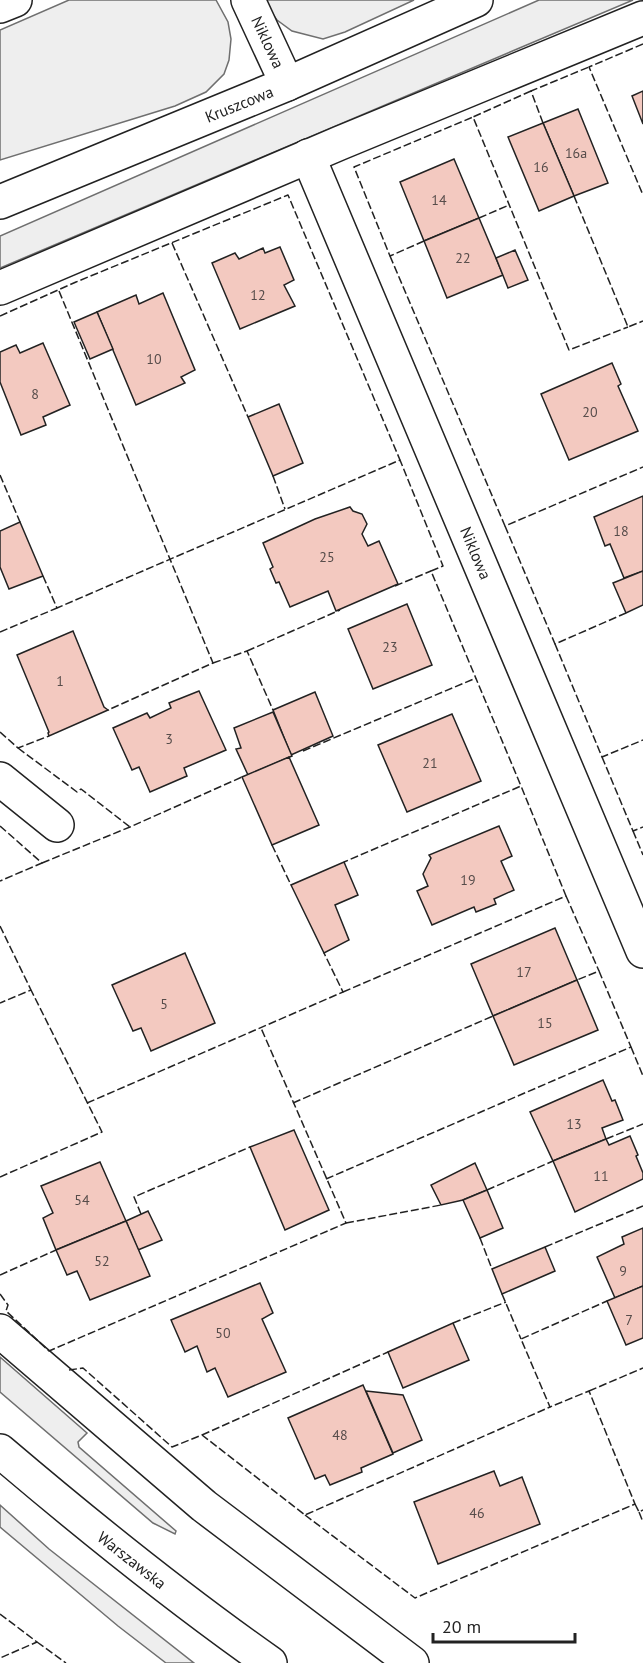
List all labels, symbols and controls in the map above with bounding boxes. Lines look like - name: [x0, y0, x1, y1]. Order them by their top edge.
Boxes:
- street label: Niklowa: [247, 13, 289, 71]
- street label: Kruszcowa: [202, 81, 276, 127]
- house number: 16a: [565, 144, 587, 162]
- house number: 16: [533, 158, 549, 176]
- house number: 14: [431, 191, 447, 209]
- house number: 22: [455, 249, 471, 267]
- house number: 12: [250, 286, 266, 304]
- house number: 10: [146, 350, 162, 368]
- house number: 8: [31, 385, 39, 403]
- house number: 20: [582, 403, 598, 421]
- house number: 18: [613, 522, 629, 540]
- street label: Niklowa: [456, 524, 496, 582]
- house number: 25: [319, 548, 335, 566]
- house number: 23: [382, 638, 398, 656]
- house number: 1: [56, 672, 64, 690]
- house number: 3: [165, 730, 173, 748]
- house number: 21: [422, 754, 438, 772]
- house number: 19: [460, 871, 476, 889]
- house number: 17: [516, 963, 532, 981]
- house number: 5: [160, 995, 168, 1013]
- house number: 15: [537, 1014, 553, 1032]
- house number: 13: [566, 1115, 582, 1133]
- house number: 11: [593, 1167, 609, 1185]
- house number: 54: [74, 1191, 90, 1209]
- house number: 52: [94, 1252, 110, 1270]
- house number: 9: [619, 1262, 627, 1280]
- house number: 7: [625, 1311, 633, 1329]
- house number: 50: [215, 1324, 231, 1342]
- house number: 48: [332, 1426, 348, 1444]
- house number: 46: [469, 1504, 485, 1522]
- street label: Warszawska: [94, 1527, 170, 1593]
- scale bar: [433, 1606, 576, 1644]
- text: 20 m: [442, 1615, 481, 1638]

